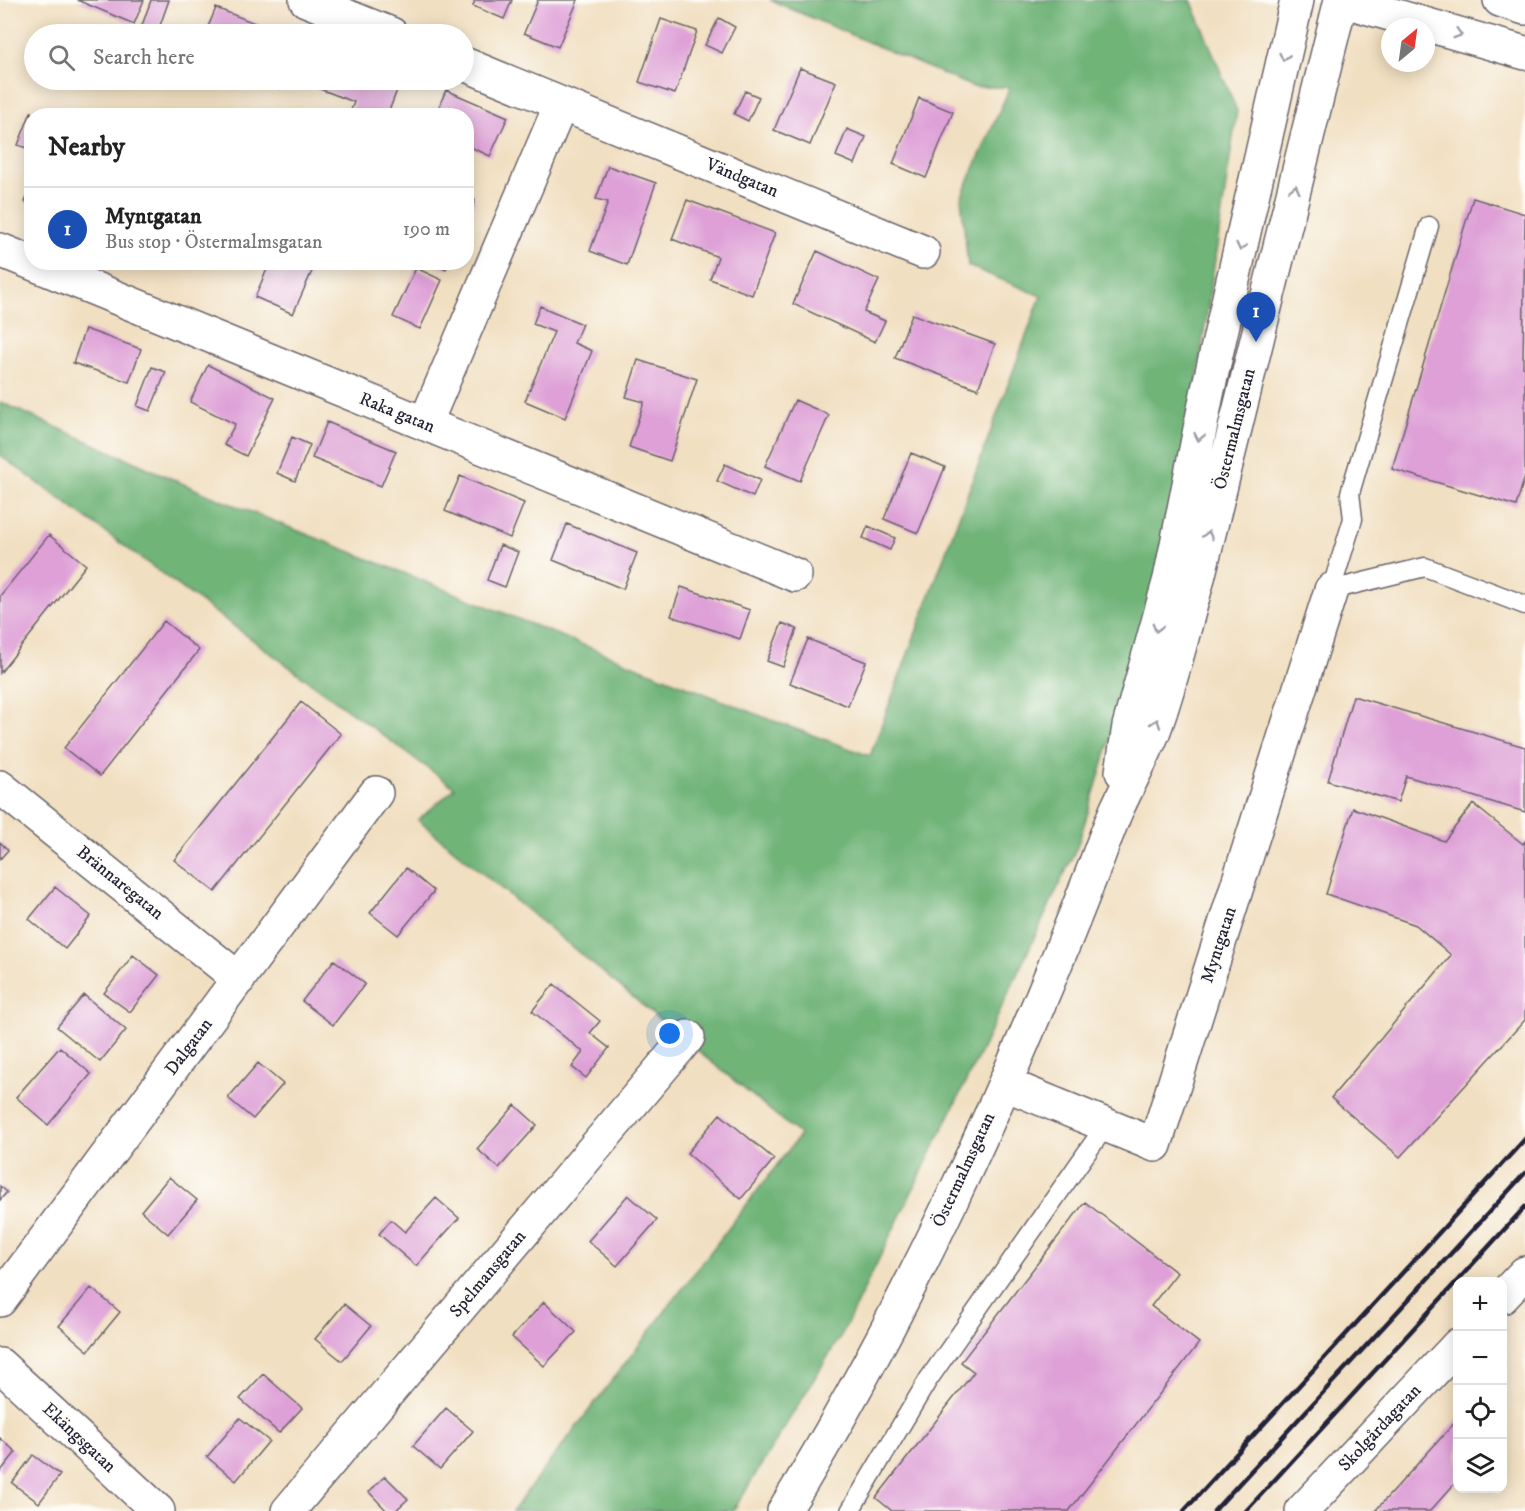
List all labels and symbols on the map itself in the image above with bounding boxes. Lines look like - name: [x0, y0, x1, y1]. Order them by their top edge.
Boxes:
- north arrow: [1381, 18, 1435, 72]
- one-way arrow: [1453, 26, 1463, 39]
- one-way arrow: [1279, 52, 1292, 62]
- street label: Vändgatan: [701, 153, 782, 203]
- one-way arrow: [1287, 185, 1300, 195]
- one-way arrow: [1235, 242, 1248, 252]
- pin: 1: [1236, 292, 1276, 342]
- street label: Östermalmsgatan: [1209, 366, 1261, 492]
- street label: Raka gatan: [356, 388, 438, 438]
- one-way arrow: [1193, 432, 1206, 442]
- one-way arrow: [1201, 531, 1214, 541]
- one-way arrow: [1152, 622, 1164, 633]
- one-way arrow: [1148, 718, 1161, 729]
- street label: Brännaregatan: [72, 841, 168, 925]
- street label: Myntgatan: [1196, 904, 1242, 986]
- street label: Dalgatan: [160, 1014, 218, 1080]
- your location: [655, 1019, 684, 1048]
- street label: Östermalmsgatan: [928, 1109, 1000, 1231]
- street label: Spelmansgatan: [445, 1225, 531, 1322]
- street label: Skolgårdagatan: [1334, 1379, 1426, 1476]
- street label: Ekängsgatan: [38, 1398, 121, 1478]

